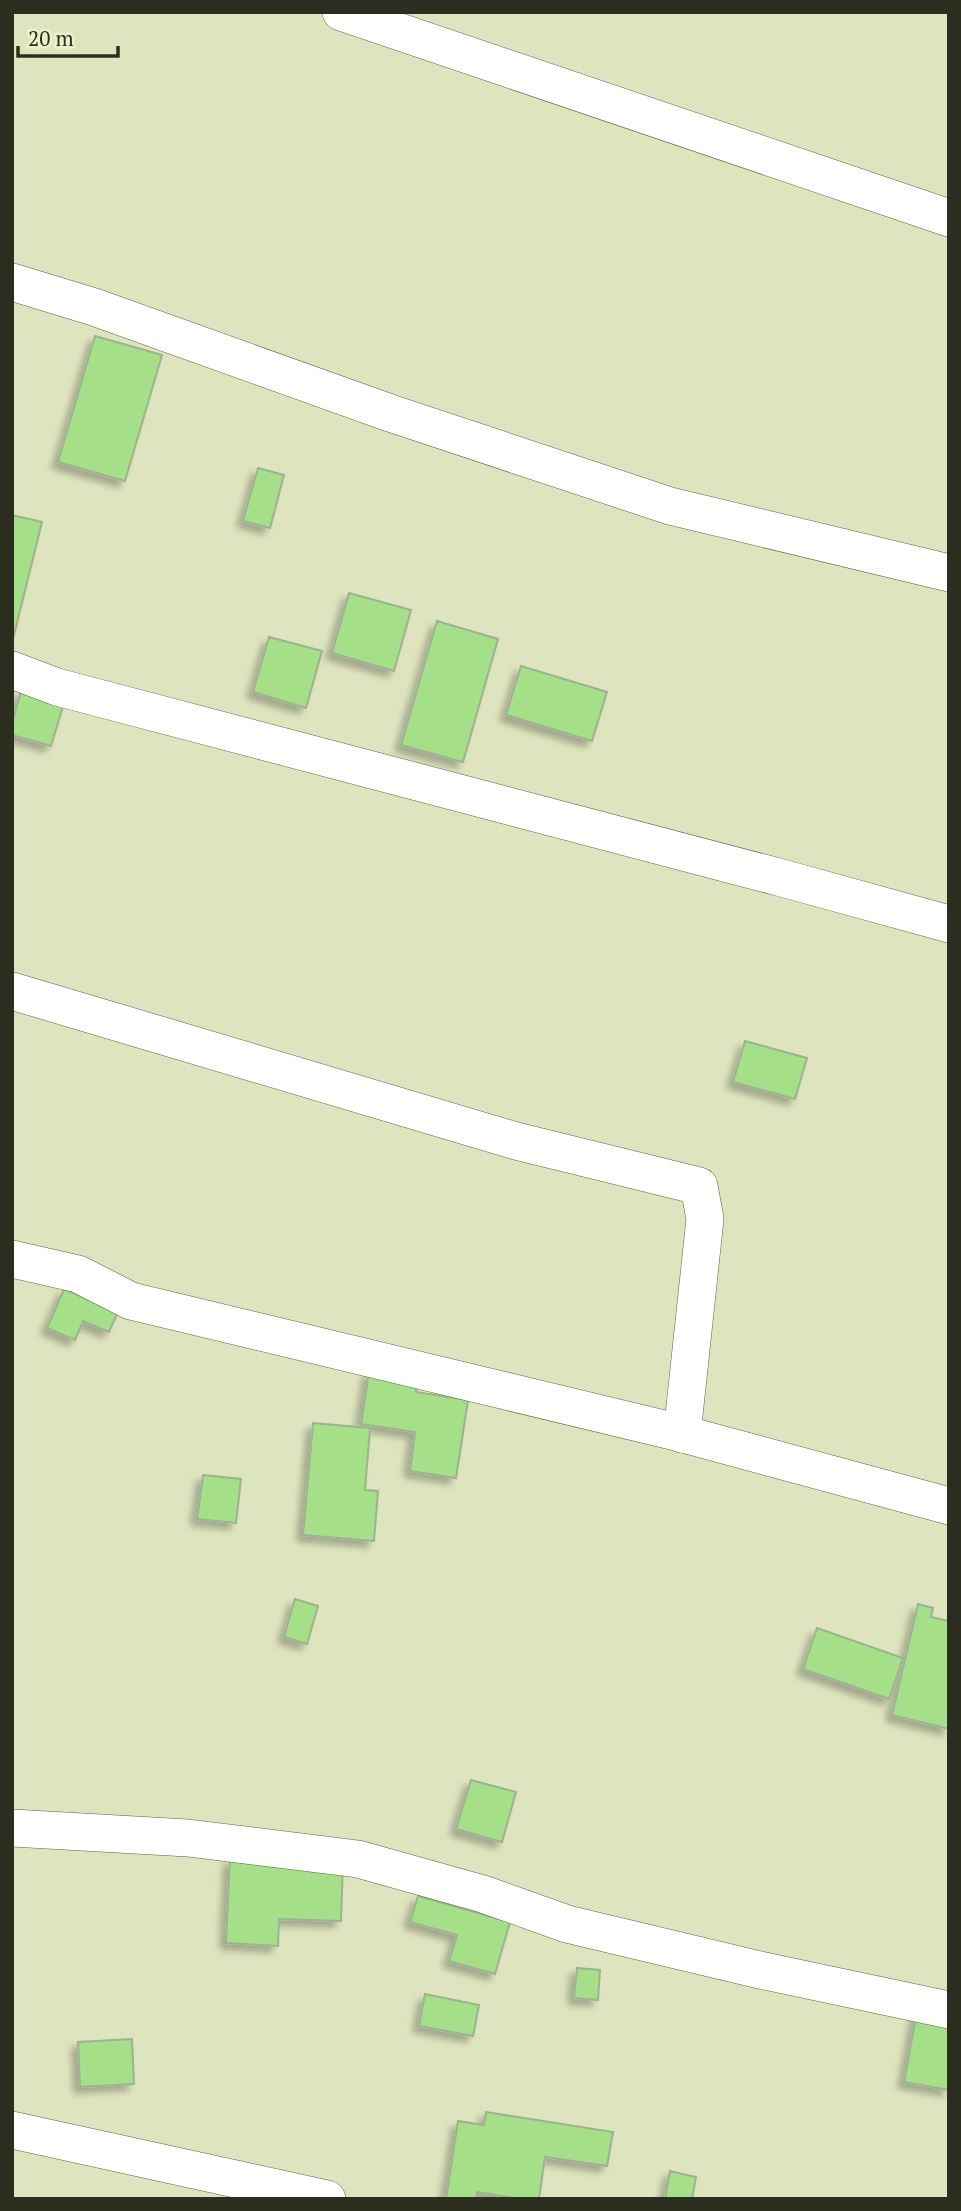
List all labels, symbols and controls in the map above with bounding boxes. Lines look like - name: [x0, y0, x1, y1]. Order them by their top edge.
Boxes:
- scale bar: [18, 14, 117, 58]
- text: 20 m: [28, 24, 74, 52]

